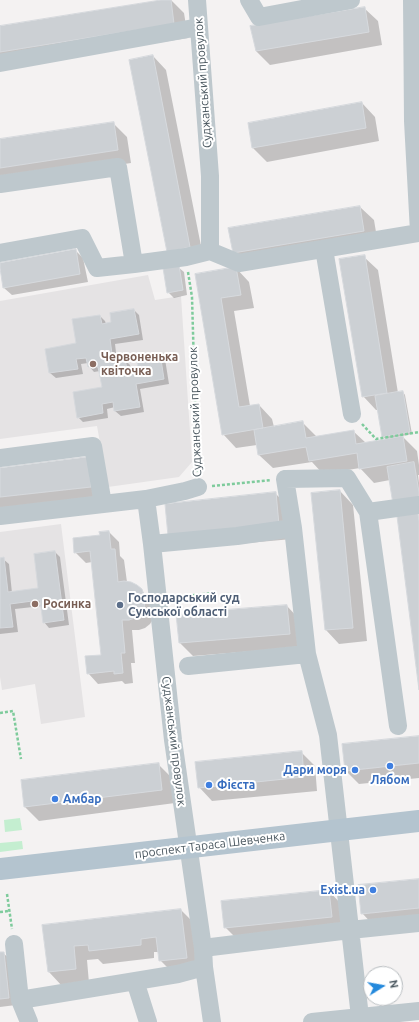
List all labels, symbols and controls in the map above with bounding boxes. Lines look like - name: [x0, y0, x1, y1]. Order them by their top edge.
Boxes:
- street label: Суджанський провулок: [191, 17, 215, 149]
- street label: Суджанський провулок: [186, 347, 204, 477]
- place label: Червоненька квіточка: [101, 350, 178, 378]
- marker: Червоненька квіточка: [88, 359, 98, 369]
- place label: Господарський суд Сумської області: [128, 591, 240, 619]
- place label: Росинка: [43, 597, 91, 611]
- marker: Росинка: [30, 599, 40, 609]
- marker: Господарський суд Сумської області: [115, 600, 125, 610]
- street label: Суджанський провулок: [159, 675, 189, 807]
- marker: Лябом: [385, 761, 395, 771]
- place label: Дари моря: [283, 763, 347, 777]
- marker: Дари моря: [350, 765, 360, 775]
- place label: Лябом: [370, 773, 410, 787]
- place label: Фієста: [217, 778, 255, 792]
- marker: Фієста: [204, 780, 214, 790]
- place label: Амбар: [63, 792, 101, 806]
- marker: Амбар: [50, 794, 60, 804]
- street label: проспект Тараса Шевченка: [134, 829, 286, 861]
- place label: Exist.ua: [320, 883, 365, 897]
- marker: Exist.ua: [368, 885, 378, 895]
- north arrow: [363, 966, 403, 1006]
- text: N: [387, 979, 400, 989]

